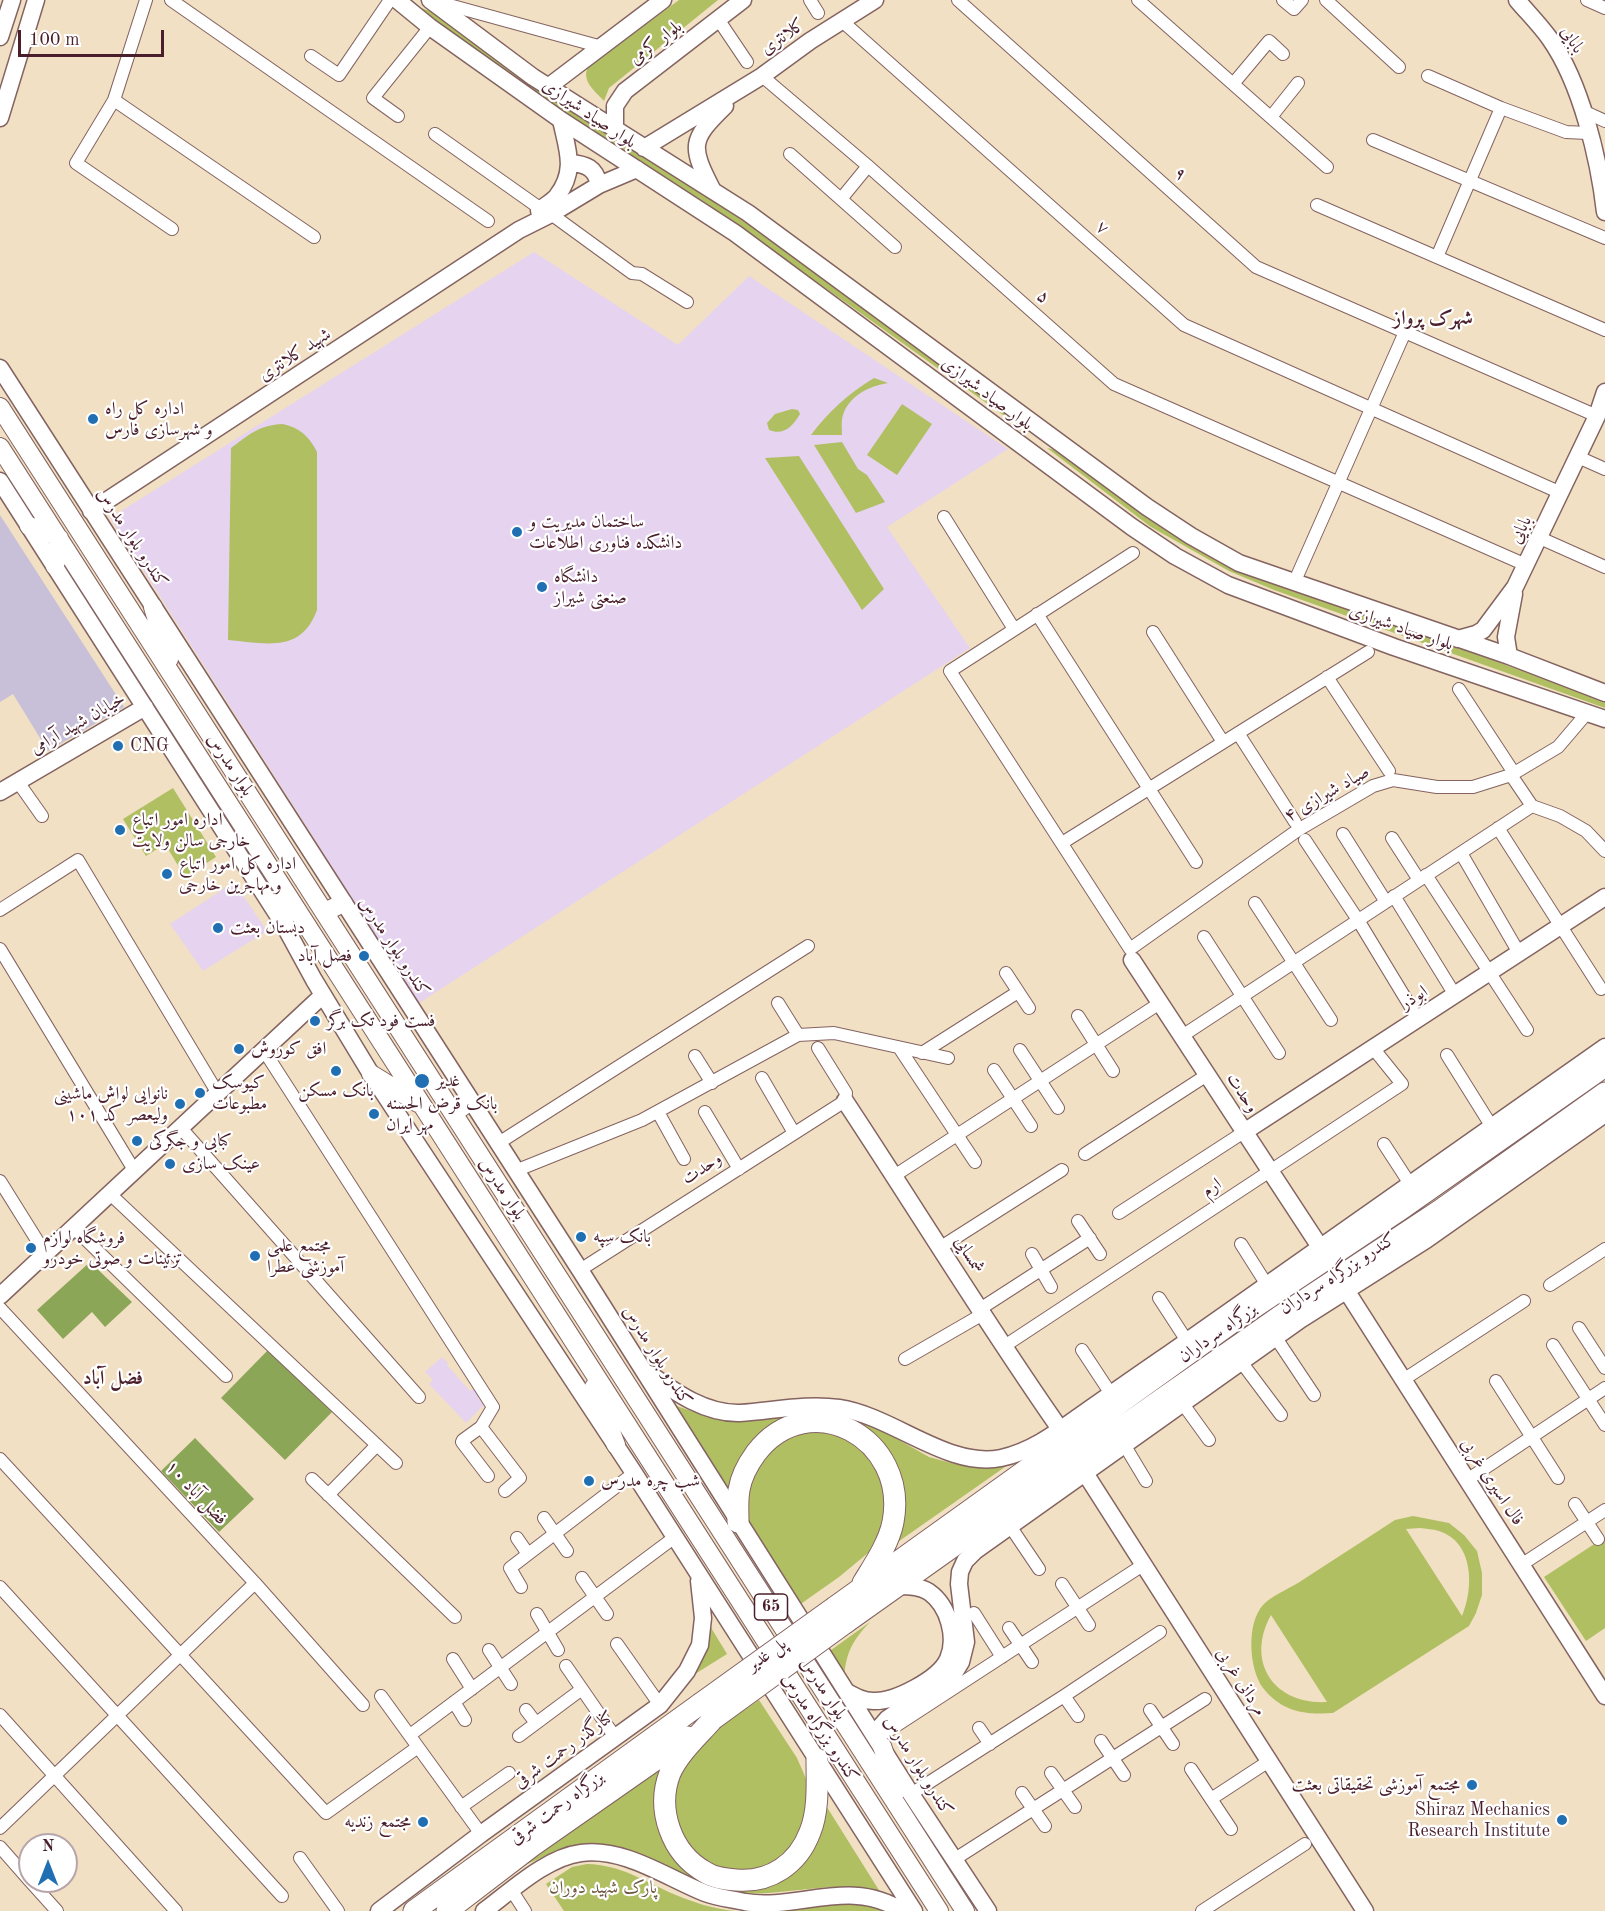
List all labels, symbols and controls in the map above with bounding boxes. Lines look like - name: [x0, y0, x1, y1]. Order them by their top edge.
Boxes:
- street label: کلانتری: [757, 14, 809, 60]
- street label: بلوار کرمی: [625, 16, 687, 70]
- scale bar: [21, 18, 166, 56]
- street label: بابایی: [1555, 22, 1589, 58]
- text: 100 m: [29, 31, 80, 49]
- street label: بلوار صیاد شیرازی: [538, 75, 640, 153]
- street label: ۹: [1169, 162, 1191, 186]
- street label: ۷: [1091, 216, 1113, 240]
- street label: ۵: [1032, 285, 1054, 309]
- district label: شهرک پرواز: [1393, 307, 1473, 331]
- street label: شهید کلانتری: [255, 324, 335, 386]
- street label: بلوار صیاد شیرازی: [937, 353, 1037, 435]
- place label: اداره کل راه و شهرسازی فارس: [105, 398, 213, 440]
- marker: اداره کل راه و شهرسازی فارس: [86, 412, 100, 426]
- street label: کندرو بلوار مدرس: [92, 484, 172, 592]
- place label: ساختمان مدیریت و دانشکده فناوری اطلاعات: [529, 511, 682, 554]
- street label: بابایی: [1505, 513, 1537, 547]
- marker: ساختمان مدیریت و دانشکده فناوری اطلاعات: [510, 525, 524, 539]
- place label: دانشگاه صنعتی شیراز: [554, 566, 627, 608]
- marker: دانشگاه صنعتی شیراز: [535, 580, 549, 594]
- street label: بلوار صیاد شیرازی: [1346, 600, 1456, 656]
- street label: خیابان شهید آرامی: [27, 688, 129, 760]
- street label: بلوار مدرس: [202, 730, 258, 800]
- place label: CNG: [130, 735, 169, 757]
- marker: CNG: [111, 739, 125, 753]
- street label: صیاد شیرازی ۴: [1281, 761, 1373, 827]
- place label: اداره امور اتباع خارجی سالن ولایت: [132, 809, 250, 852]
- marker: اداره امور اتباع خارجی سالن ولایت: [113, 823, 127, 837]
- place label: اداره کل امور اتباع و مهاجرین خارجی: [179, 853, 296, 896]
- marker: اداره کل امور اتباع و مهاجرین خارجی: [160, 867, 174, 881]
- street label: کندرو بلوار مدرس: [354, 893, 434, 1001]
- place label: دبستان بعثت: [230, 917, 305, 939]
- marker: دبستان بعثت: [211, 921, 225, 935]
- place label: فصل آباد: [298, 945, 352, 967]
- marker: فصل آباد: [357, 949, 371, 963]
- street label: ابوذر: [1396, 981, 1432, 1015]
- place label: فست فود تک برگر: [327, 1010, 435, 1032]
- marker: فست فود تک برگر: [308, 1014, 322, 1028]
- place label: افق کوروش: [251, 1038, 326, 1060]
- marker: افق کوروش: [232, 1042, 246, 1056]
- marker: بانک مسکن: [329, 1064, 343, 1078]
- street label: وحدت: [1221, 1069, 1263, 1117]
- place label: غدیر: [436, 1070, 460, 1092]
- place label: کیوسک مطبوعات: [212, 1072, 267, 1114]
- marker: غدیر: [413, 1072, 431, 1090]
- place label: بانک مسکن: [298, 1080, 374, 1102]
- place label: نانوایی لواش ماشینی ولیعصر کد ۱۰۱: [54, 1083, 168, 1126]
- marker: کیوسک مطبوعات: [193, 1086, 207, 1100]
- place label: بانک قرض الحسنه مهر ایران: [386, 1093, 497, 1136]
- marker: نانوایی لواش ماشینی ولیعصر کد ۱۰۱: [173, 1097, 187, 1111]
- marker: بانک قرض الحسنه مهر ایران: [367, 1107, 381, 1121]
- place label: کبابی و جگرکی: [149, 1130, 232, 1152]
- marker: کبابی و جگرکی: [130, 1134, 144, 1148]
- street label: وحدت: [678, 1148, 726, 1190]
- place label: عینک سازی: [182, 1153, 260, 1175]
- street label: بلوار مدرس: [474, 1154, 530, 1224]
- marker: عینک سازی: [163, 1157, 177, 1171]
- street label: ارم: [1198, 1174, 1226, 1202]
- place label: بانک سپه: [593, 1226, 651, 1248]
- place label: فروشگاه لوازم تزئینات و صوتی خودرو: [43, 1227, 183, 1270]
- street label: کندرو بزرگراه سرداران: [1276, 1228, 1400, 1320]
- marker: بانک سپه: [574, 1230, 588, 1244]
- street label: شمسایی: [949, 1232, 989, 1278]
- place label: مجتمع علمی آموزشی عطرا: [267, 1235, 344, 1278]
- marker: فروشگاه لوازم تزئینات و صوتی خودرو: [24, 1241, 38, 1255]
- marker: مجتمع علمی آموزشی عطرا: [248, 1249, 262, 1263]
- street label: بزرگراه سرداران: [1175, 1298, 1261, 1368]
- street label: کندرو بلوار مدرس: [617, 1302, 697, 1410]
- district label: فضل آباد: [83, 1367, 143, 1391]
- street label: فال اسیری غربی: [1456, 1434, 1528, 1530]
- street label: فضل آباد ۱۰: [161, 1456, 231, 1530]
- place label: شب چره مدرس: [601, 1470, 700, 1492]
- marker: شب چره مدرس: [582, 1474, 596, 1488]
- road number: 65: [754, 1594, 788, 1620]
- street label: پل غدیر: [743, 1633, 791, 1677]
- street label: مردانی غربی: [1211, 1644, 1271, 1720]
- street label: بلوار مدرس: [795, 1654, 851, 1724]
- street label: کندرو بزرگراه مدرس: [777, 1669, 863, 1787]
- street label: کنارگذر رحمت شرقی: [510, 1707, 618, 1793]
- street label: کندرو بلوار مدرس: [878, 1712, 958, 1820]
- street label: بزرگراه رحمت شرقی: [506, 1767, 608, 1849]
- place label: مجتمع آموزشی تحقیقاتی بعثت: [1292, 1774, 1460, 1796]
- marker: مجتمع آموزشی تحقیقاتی بعثت: [1465, 1778, 1479, 1792]
- place label: Shiraz Mechanics Research Institute: [1408, 1799, 1550, 1842]
- place label: مجتمع زندیه: [344, 1811, 411, 1833]
- marker: Shiraz Mechanics Research Institute: [1555, 1813, 1569, 1827]
- marker: مجتمع زندیه: [416, 1815, 430, 1829]
- north arrow: [18, 1833, 78, 1893]
- text: N: [42, 1839, 54, 1855]
- park label: پارک شهید دوران: [549, 1877, 657, 1899]

